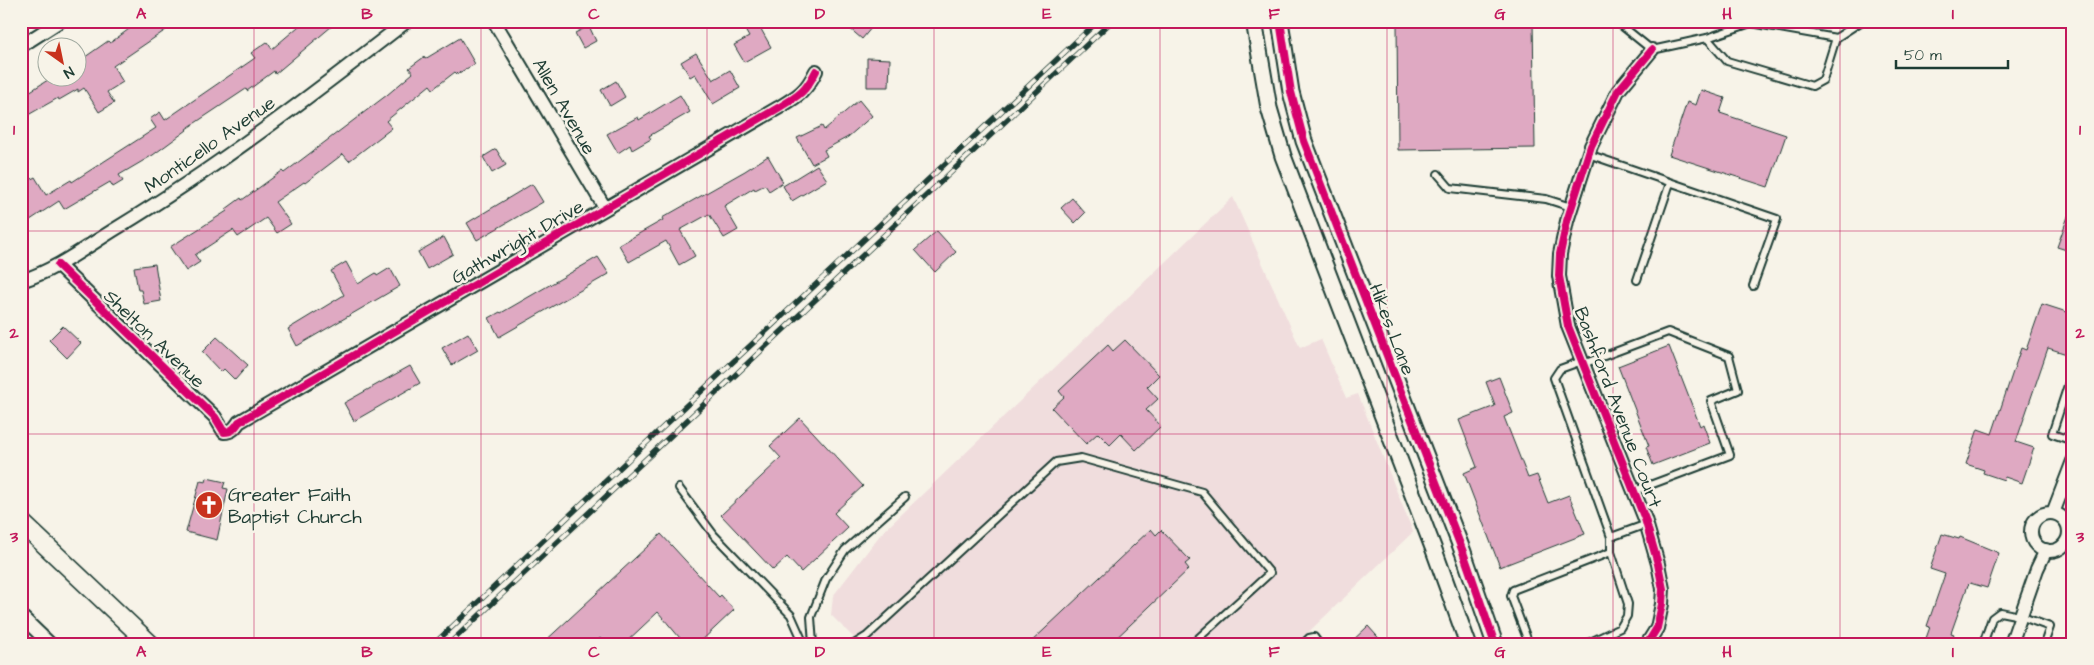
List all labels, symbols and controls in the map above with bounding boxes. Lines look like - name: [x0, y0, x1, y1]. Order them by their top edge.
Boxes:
- text: A: [136, 3, 147, 25]
- text: B: [361, 3, 373, 25]
- text: C: [588, 3, 600, 25]
- text: D: [815, 3, 826, 25]
- text: E: [1042, 3, 1052, 25]
- text: F: [1268, 3, 1280, 25]
- text: G: [1494, 3, 1506, 25]
- text: H: [1722, 3, 1732, 25]
- text: I: [1952, 3, 1954, 25]
- north arrow: [38, 38, 88, 88]
- scale bar: [1896, 38, 2009, 70]
- text: 50 m: [1904, 45, 1942, 66]
- street label: Allen Avenue: [525, 54, 602, 160]
- text: N: [59, 61, 78, 83]
- street label: Monticello Avenue: [139, 90, 281, 201]
- text: 1: [13, 119, 16, 141]
- text: 1: [2079, 119, 2082, 141]
- street label: Gathwright Drive: [447, 193, 589, 292]
- street label: Hikes Lane: [1362, 280, 1421, 379]
- street label: Shelton Avenue: [97, 283, 211, 395]
- street label: Bashford Avenue Court: [1567, 303, 1669, 512]
- text: 2: [8, 322, 19, 344]
- text: 2: [2074, 322, 2085, 344]
- place label: Greater Faith Baptist Church: [228, 482, 362, 531]
- church icon: Greater Faith Baptist Church: [194, 490, 224, 520]
- text: 3: [9, 526, 19, 548]
- text: 3: [2075, 526, 2085, 548]
- text: A: [136, 641, 147, 663]
- text: B: [361, 641, 373, 663]
- text: C: [588, 641, 600, 663]
- text: D: [815, 641, 826, 663]
- text: E: [1042, 641, 1052, 663]
- text: F: [1268, 641, 1280, 663]
- text: G: [1494, 641, 1506, 663]
- text: H: [1722, 641, 1732, 663]
- text: I: [1952, 641, 1954, 663]

